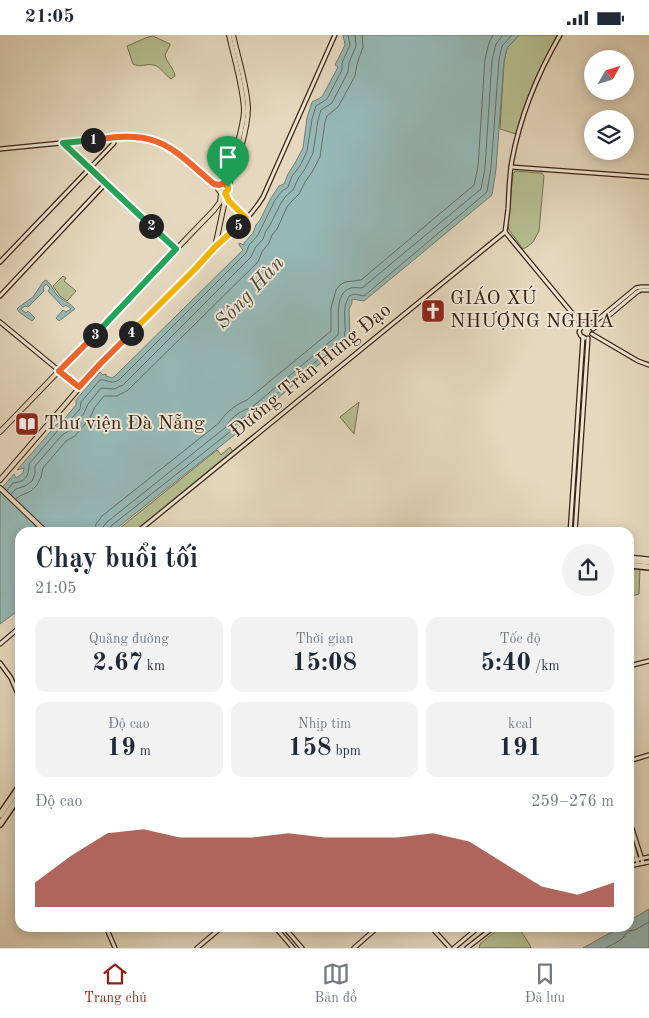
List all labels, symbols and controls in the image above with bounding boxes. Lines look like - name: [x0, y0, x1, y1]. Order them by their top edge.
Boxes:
- text: 21:05: [25, 8, 74, 27]
- north arrow: [584, 50, 634, 100]
- map controls: [584, 50, 634, 160]
- button: layers: [584, 110, 634, 160]
- pin: 1: [80, 127, 106, 153]
- text: 1: [89, 133, 98, 147]
- pin: [207, 136, 249, 187]
- icon: arrive: [214, 143, 242, 171]
- pin: 2: [138, 213, 164, 239]
- pin: 5: [226, 213, 250, 239]
- text: 2: [147, 219, 156, 233]
- text: 5: [234, 219, 243, 233]
- water label: Sông Hàn: [211, 253, 289, 333]
- place label: GIÁO XÚ NHƯỢNG NGHĨA: [450, 285, 614, 332]
- church icon: GIÁO XÚ NHƯỢNG NGHĨA: [420, 298, 446, 324]
- street label: Đường Trần Hưng Đạo: [225, 299, 395, 442]
- pin: 4: [118, 321, 144, 345]
- pin: 3: [82, 323, 108, 347]
- text: 4: [127, 326, 136, 340]
- text: 3: [91, 328, 100, 342]
- library icon: Thư viện Đà Nẵng: [14, 411, 40, 437]
- place label: Thư viện Đà Nẵng: [44, 413, 205, 434]
- button: share: [562, 544, 614, 596]
- text: Chạy buổi tối: [35, 546, 198, 574]
- text: 21:05: [35, 581, 77, 597]
- text: Quãng đường: [89, 632, 169, 646]
- text: Thời gian: [295, 632, 354, 646]
- text: Tốc độ: [500, 632, 541, 646]
- text: 2.67: [92, 651, 143, 676]
- text: 15:08: [292, 651, 357, 676]
- text: 5:40: [481, 651, 531, 676]
- text: km: [143, 659, 165, 673]
- text: /km: [531, 659, 560, 673]
- text: Độ cao: [108, 717, 150, 731]
- text: Nhịp tim: [298, 717, 351, 731]
- text: kcal: [508, 717, 532, 731]
- text: 19: [107, 736, 136, 761]
- text: 158: [288, 736, 332, 761]
- text: 191: [498, 736, 542, 761]
- text: m: [136, 744, 151, 758]
- text: bpm: [332, 744, 361, 758]
- text: Độ cao: [35, 794, 83, 810]
- text: 259–276 m: [531, 794, 614, 810]
- tab: Trang chủ: [84, 960, 147, 1007]
- tab: Bản đồ: [315, 960, 357, 1007]
- tab: Đã lưu: [525, 960, 565, 1007]

